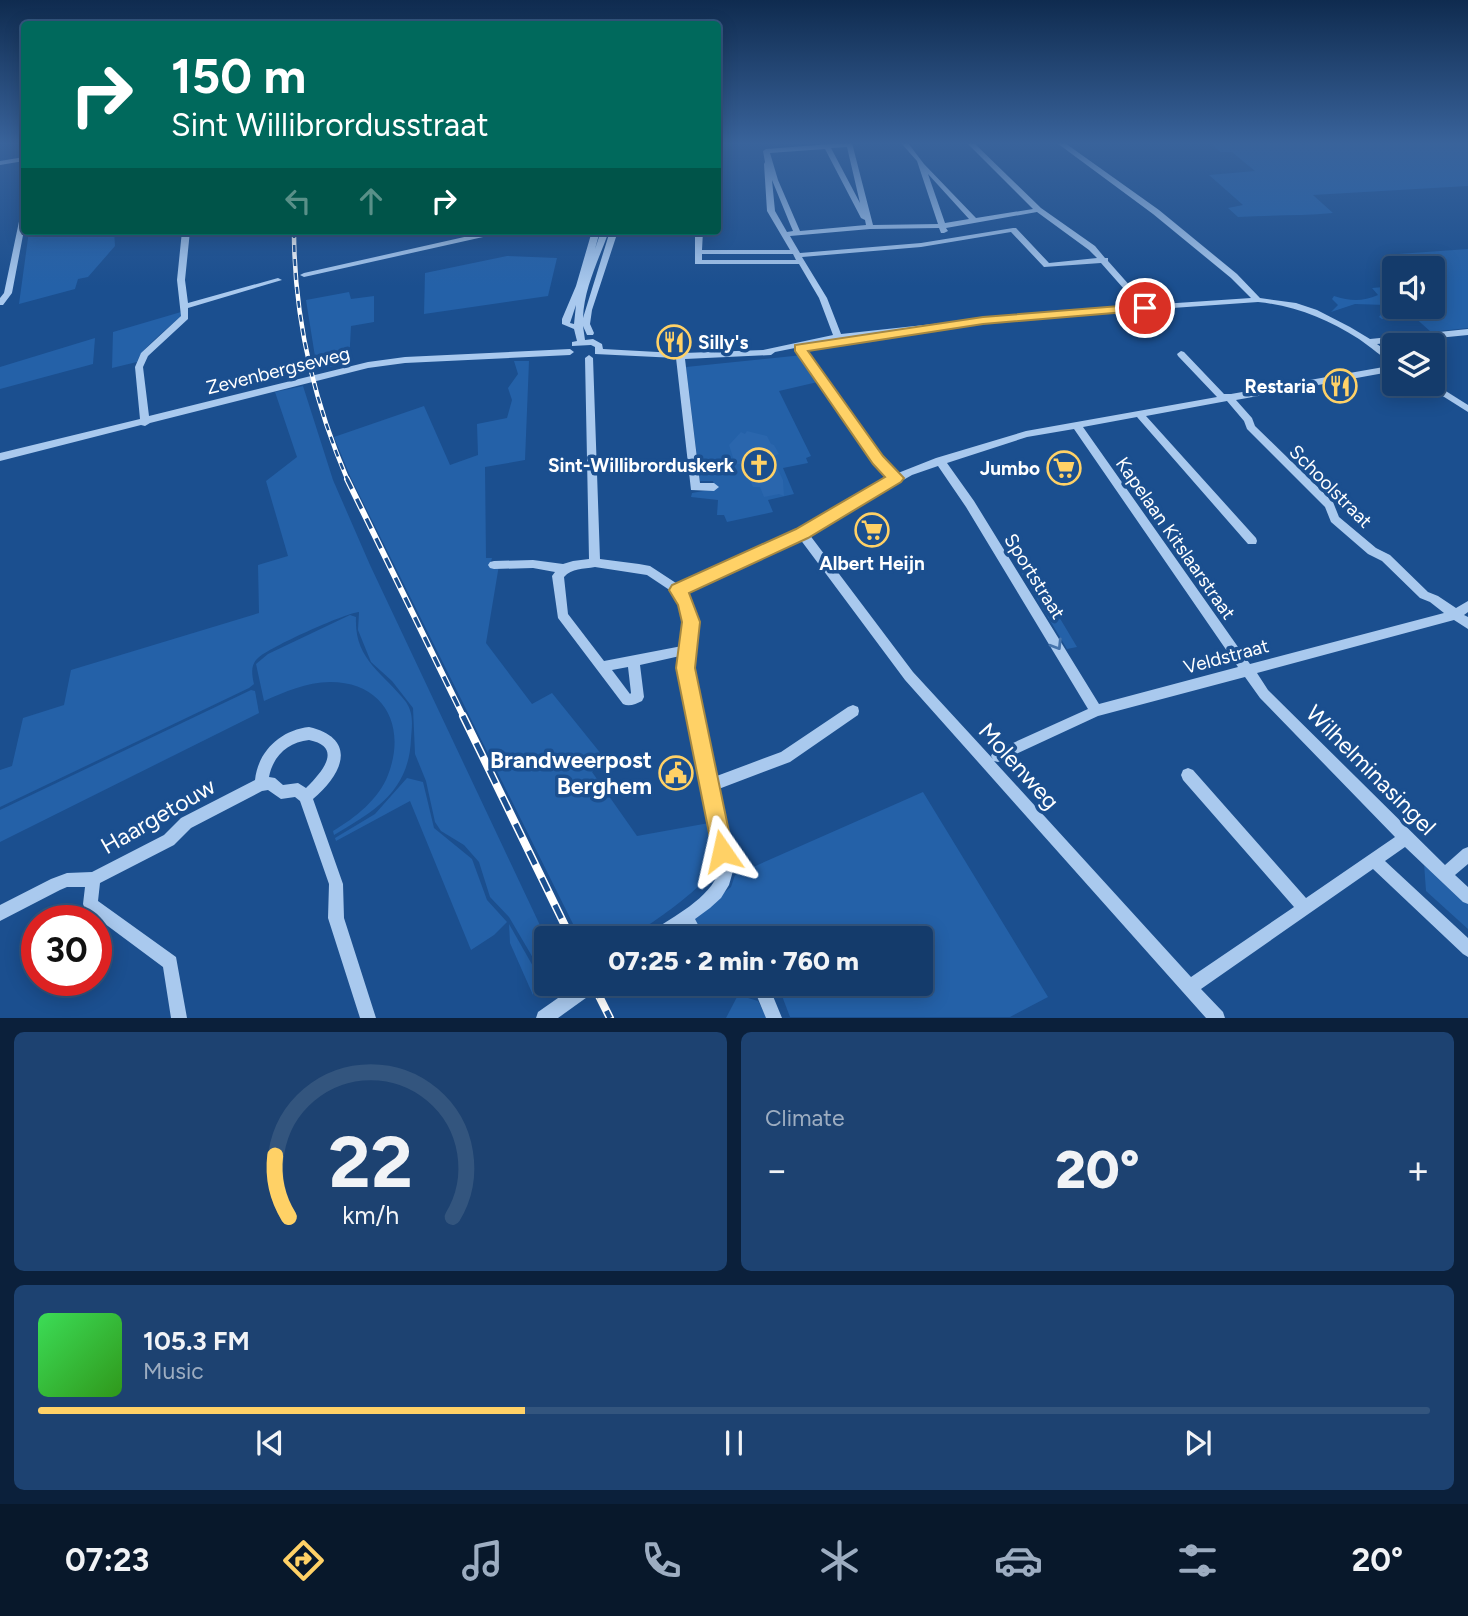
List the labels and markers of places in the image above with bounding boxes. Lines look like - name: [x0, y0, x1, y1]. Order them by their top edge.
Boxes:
- pin: [1115, 278, 1175, 338]
- restaurant icon: Silly's: [655, 323, 693, 361]
- place label: Silly's: [698, 331, 748, 354]
- restaurant icon: Restaria: [1321, 367, 1359, 405]
- place label: Restaria: [1244, 375, 1316, 398]
- church icon: Sint-Willibrorduskerk: [740, 446, 778, 484]
- supermarket icon: Jumbo: [1045, 449, 1083, 487]
- place label: Sint-Willibrorduskerk: [548, 454, 735, 477]
- place label: Jumbo: [980, 457, 1040, 480]
- supermarket icon: Albert Heijn: [853, 511, 891, 549]
- place label: Albert Heijn: [819, 552, 925, 575]
- place label: Brandweerpost Berghem: [490, 746, 652, 800]
- public building icon: Brandweerpost Berghem: [657, 754, 695, 792]

